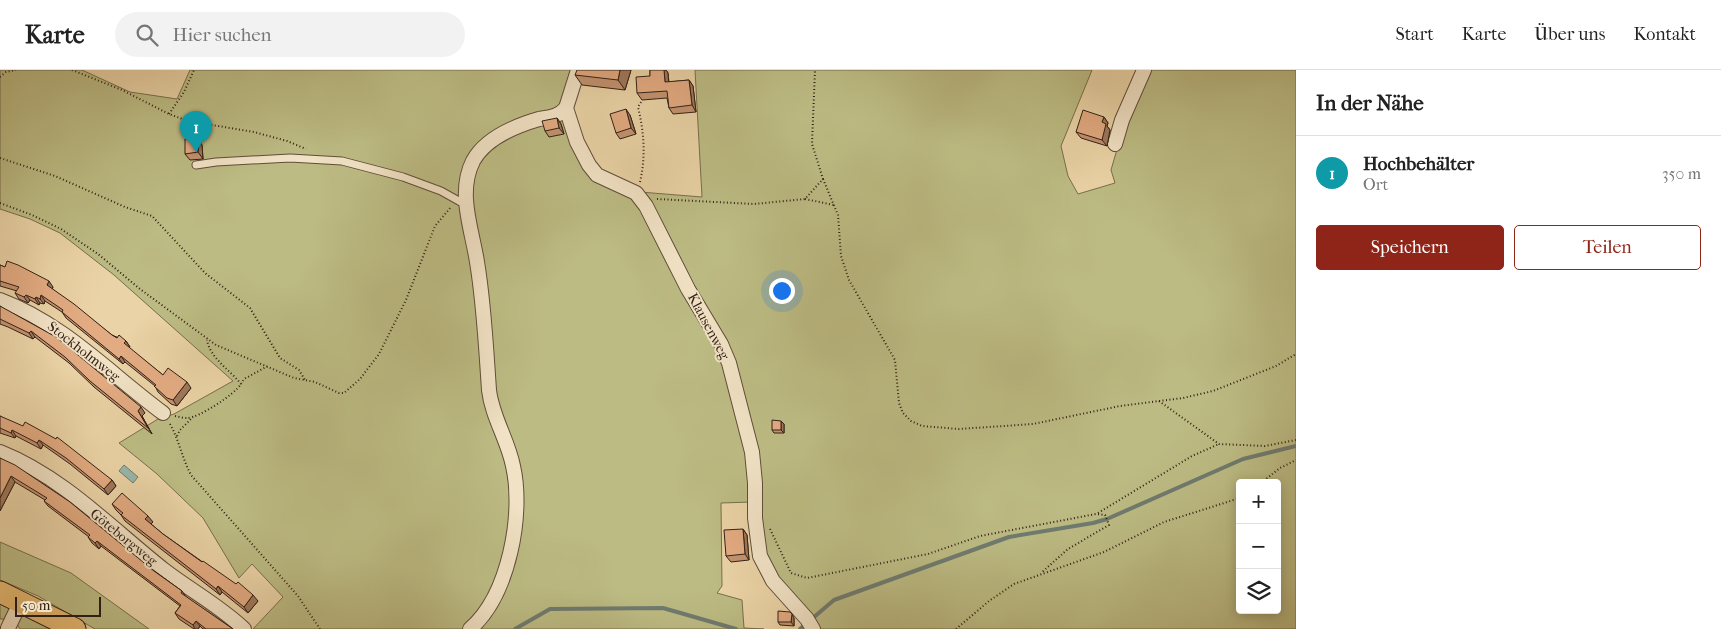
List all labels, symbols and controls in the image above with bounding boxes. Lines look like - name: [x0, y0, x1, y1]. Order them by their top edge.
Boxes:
- search box: [115, 12, 465, 57]
- text: Karte: [25, 21, 85, 49]
- icon: search: [133, 21, 161, 49]
- text: Hier suchen: [173, 24, 272, 46]
- text: Start: [1395, 24, 1434, 45]
- text: Karte: [1462, 24, 1506, 45]
- text: Über uns: [1534, 24, 1605, 45]
- text: Kontakt: [1633, 24, 1696, 45]
- text: In der Nähe: [1316, 91, 1424, 115]
- pin: 1: [180, 111, 212, 152]
- text: Hochbehälter: [1363, 153, 1474, 175]
- text: 1: [1329, 164, 1335, 183]
- text: 350 m: [1662, 164, 1701, 183]
- text: Ort: [1363, 175, 1388, 194]
- button: Speichern: [1316, 225, 1504, 270]
- button: Teilen: [1514, 225, 1701, 270]
- your location: [769, 278, 795, 304]
- street label: Klausenweg: [684, 290, 733, 363]
- street label: Stockholmweg: [44, 318, 124, 385]
- map controls: [1236, 479, 1281, 614]
- button: +: [1236, 479, 1281, 524]
- street label: Göteborgweg: [87, 505, 161, 570]
- button: −: [1236, 524, 1281, 569]
- button: layers: [1236, 569, 1281, 614]
- scale bar: [15, 594, 101, 617]
- text: 50 m: [22, 597, 50, 614]

